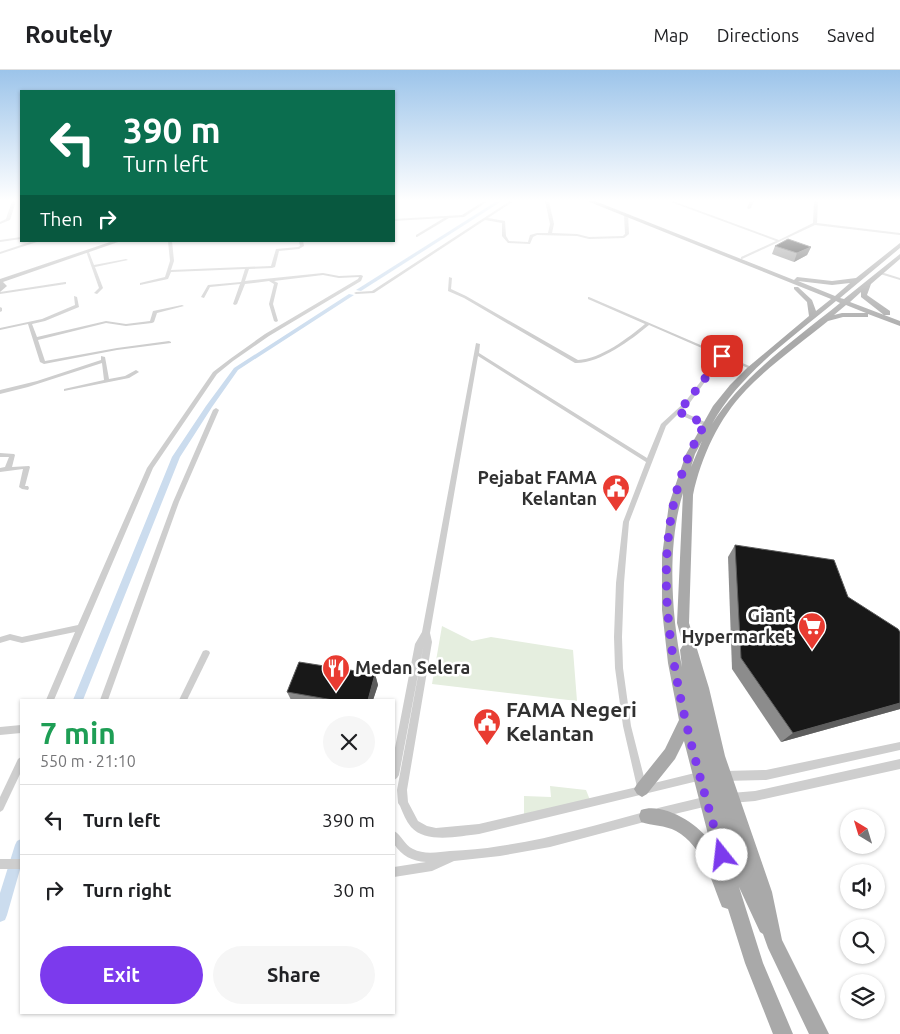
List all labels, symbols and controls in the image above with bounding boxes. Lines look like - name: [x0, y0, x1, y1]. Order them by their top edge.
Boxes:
- text: Routely: [25, 21, 112, 48]
- text: Map: [653, 25, 689, 45]
- text: Directions: [717, 25, 799, 45]
- text: Saved: [827, 25, 875, 45]
- icon: left: [40, 110, 105, 175]
- text: 390 m: [123, 110, 221, 150]
- text: Turn left: [123, 151, 208, 176]
- icon: right: [93, 205, 121, 233]
- text: Then: [40, 208, 83, 230]
- pin: [701, 335, 743, 377]
- icon: arrive: [708, 342, 736, 370]
- place label: Pejabat FAMA Kelantan: [478, 467, 597, 508]
- public building icon: Pejabat FAMA Kelantan: [601, 473, 631, 512]
- place label: Giant Hypermarket: [681, 605, 793, 646]
- supermarket icon: Giant Hypermarket: [797, 611, 827, 650]
- restaurant icon: Medan Selera: [321, 653, 351, 692]
- place label: Medan Selera: [355, 657, 470, 677]
- place label: FAMA Negeri Kelantan: [506, 697, 637, 745]
- public building icon: FAMA Negeri Kelantan: [472, 707, 502, 746]
- text: 7 min: [40, 716, 116, 750]
- button: close: [323, 716, 375, 768]
- text: 550 m · 21:10: [40, 752, 136, 770]
- icon: left: [40, 806, 68, 834]
- text: Turn left: [83, 809, 161, 831]
- text: 390 m: [322, 809, 375, 831]
- north arrow: [840, 809, 885, 854]
- map controls: [840, 809, 885, 1019]
- position arrow: [695, 828, 747, 880]
- button: sound: [840, 864, 885, 909]
- icon: right: [40, 876, 68, 904]
- text: Turn right: [83, 879, 171, 901]
- text: 30 m: [333, 879, 375, 901]
- button: search: [840, 919, 885, 964]
- button: Exit: [40, 946, 203, 1004]
- button: Share: [213, 946, 375, 1004]
- button: layers: [840, 974, 885, 1019]

